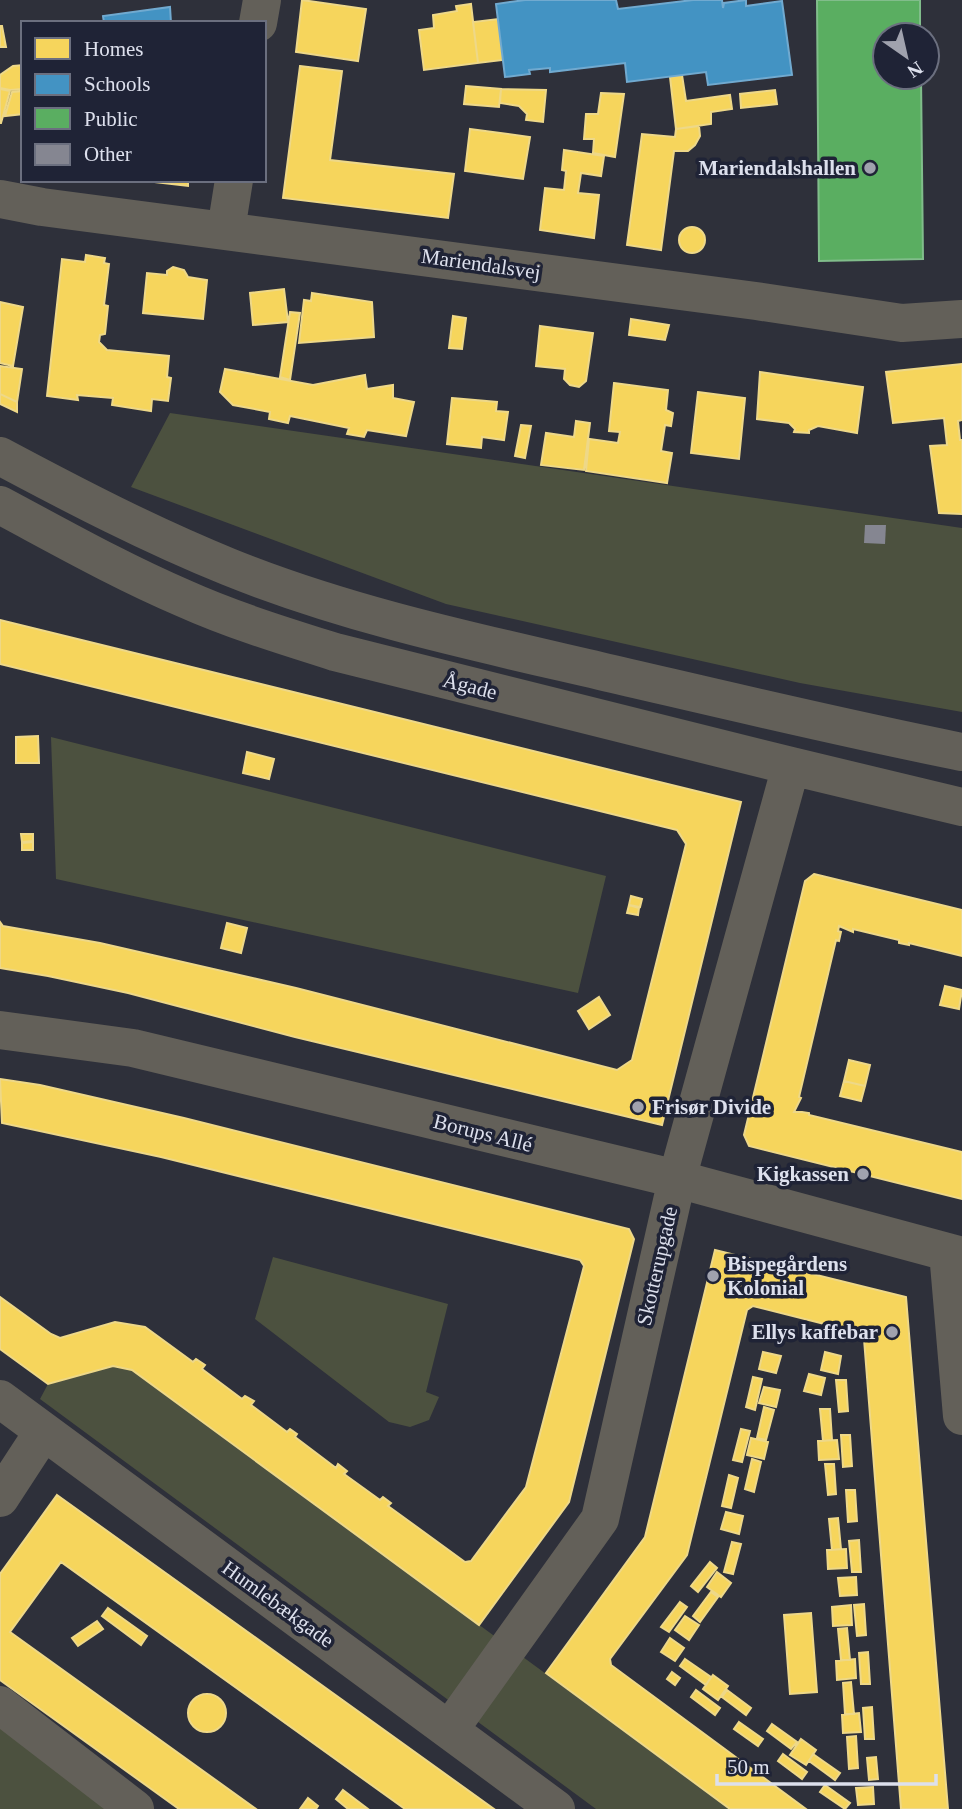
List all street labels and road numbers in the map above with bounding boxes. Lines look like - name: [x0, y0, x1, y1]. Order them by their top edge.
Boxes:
- street label: Mariendalsvej: [420, 244, 542, 284]
- street label: Ågade: [441, 668, 499, 704]
- street label: Borups Allé: [431, 1109, 535, 1157]
- street label: Skotterupgade: [632, 1204, 682, 1328]
- street label: Humlebækgade: [218, 1556, 338, 1652]

